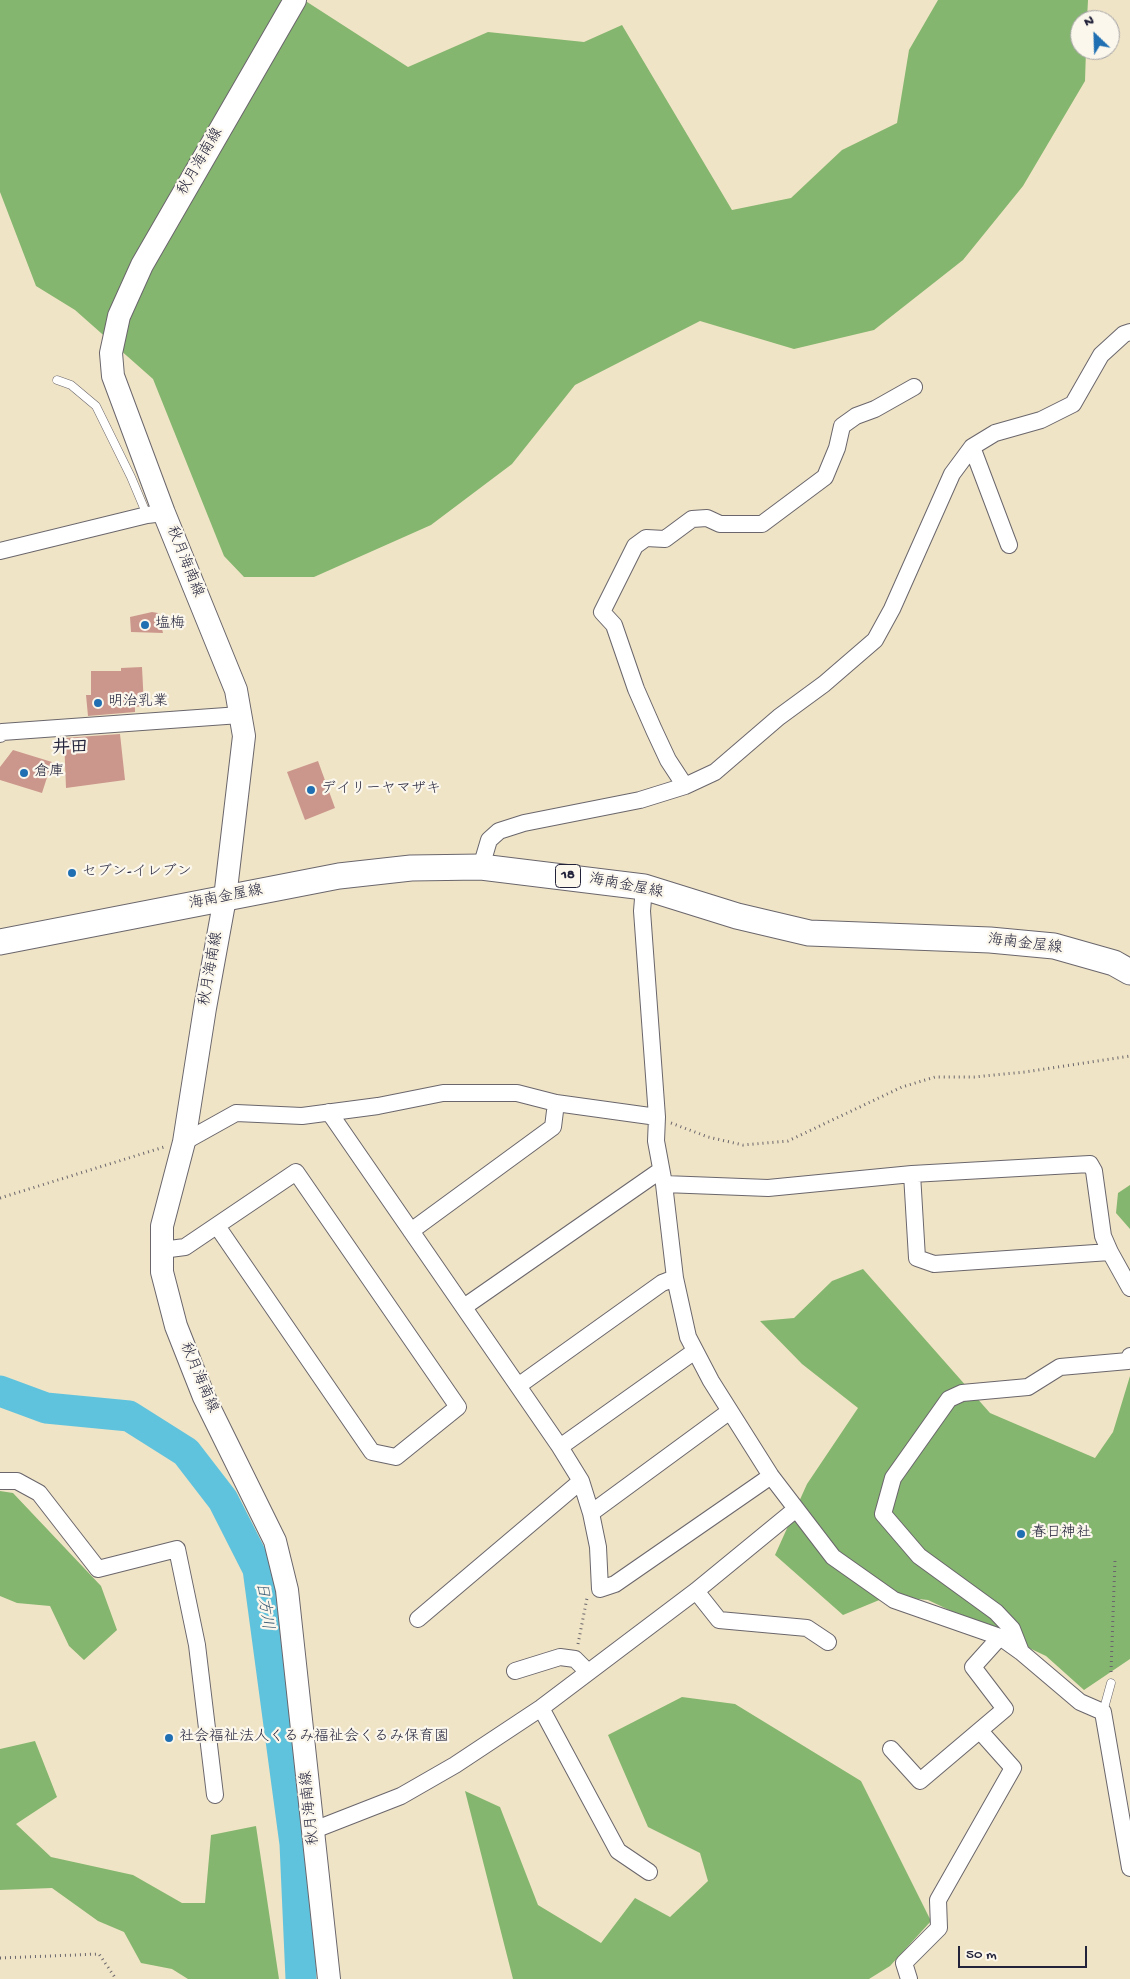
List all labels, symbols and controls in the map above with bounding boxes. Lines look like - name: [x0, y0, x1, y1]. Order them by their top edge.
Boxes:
- north arrow: [1070, 10, 1120, 60]
- text: N: [1081, 12, 1097, 31]
- street label: 秋月海南線: [174, 125, 228, 199]
- street label: 秋月海南線: [162, 524, 206, 600]
- place label: 塩梅: [155, 616, 185, 634]
- marker: 塩梅: [139, 619, 151, 631]
- place label: 明治乳業: [108, 694, 168, 712]
- marker: 明治乳業: [92, 697, 104, 709]
- district label: 井田: [52, 738, 88, 760]
- place label: 倉庫: [34, 764, 64, 782]
- marker: 倉庫: [18, 767, 30, 779]
- place label: デイリーヤマザキ: [321, 781, 441, 799]
- marker: デイリーヤマザキ: [305, 784, 317, 796]
- place label: セブン-イレブン: [82, 864, 192, 882]
- road number: 18: [556, 864, 580, 888]
- marker: セブン-イレブン: [66, 867, 78, 879]
- street label: 海南金屋線: [587, 871, 665, 903]
- street label: 海南金屋線: [187, 882, 265, 914]
- street label: 秋月海南線: [197, 931, 227, 1007]
- street label: 海南金屋線: [987, 931, 1063, 959]
- street label: 秋月海南線: [175, 1340, 221, 1416]
- place label: 春日神社: [1031, 1525, 1091, 1543]
- marker: 春日神社: [1015, 1528, 1027, 1540]
- water label: 日方川: [250, 1581, 276, 1631]
- place label: 社会福祉法人くるみ福祉会くるみ保育園: [179, 1729, 449, 1747]
- marker: 社会福祉法人くるみ福祉会くるみ保育園: [163, 1732, 175, 1744]
- street label: 秋月海南線: [298, 1770, 324, 1846]
- scale bar: [960, 1936, 1089, 1968]
- text: 50 m: [966, 1946, 997, 1964]

